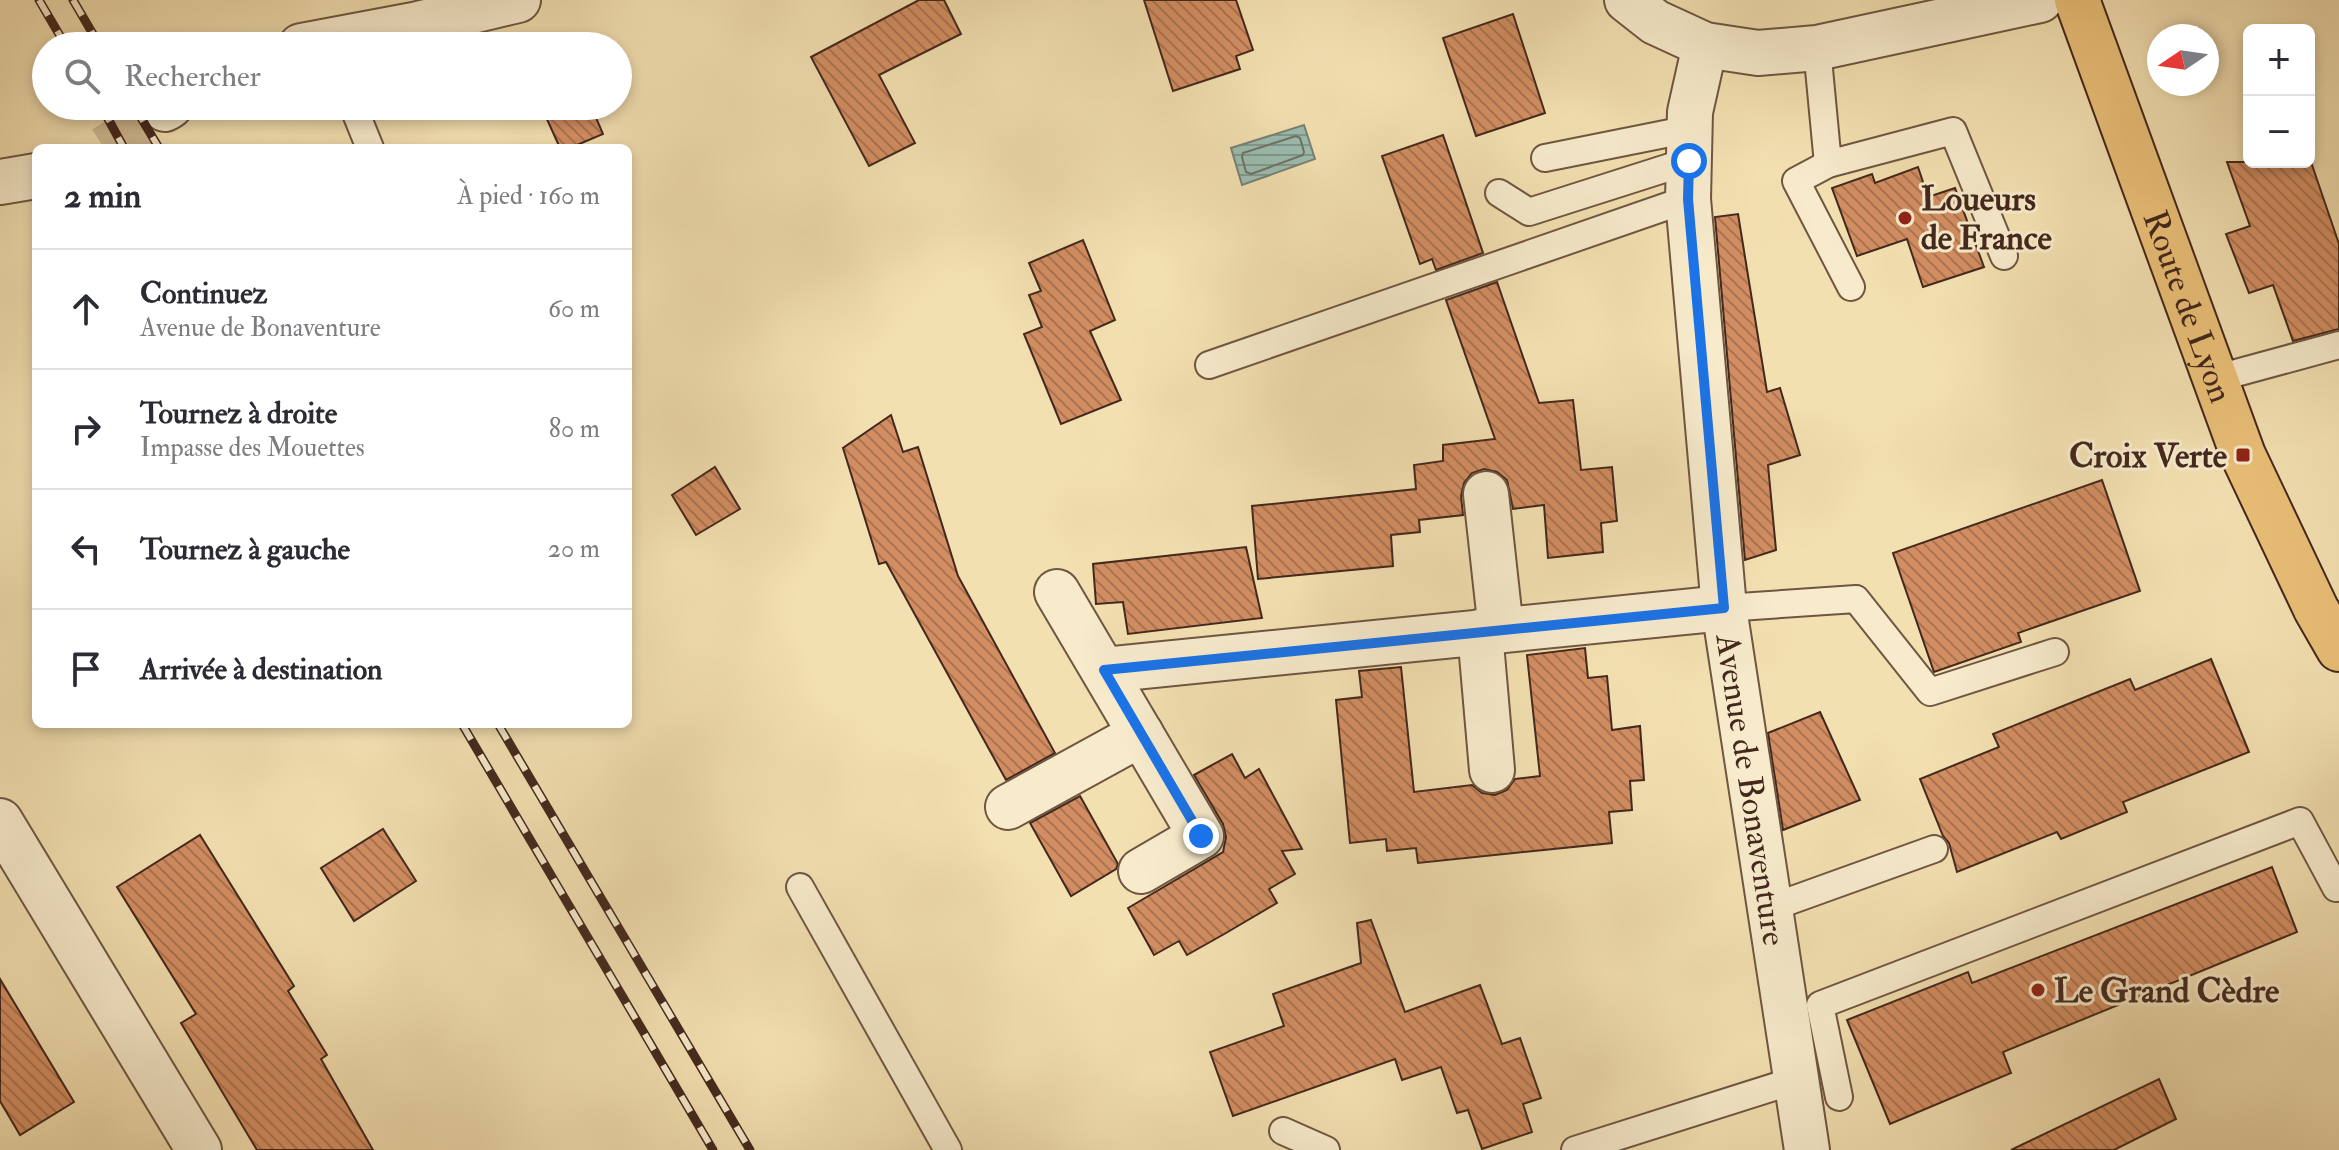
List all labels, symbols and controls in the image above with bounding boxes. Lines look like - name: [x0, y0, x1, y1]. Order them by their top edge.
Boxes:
- north arrow: [2147, 24, 2219, 96]
- map controls: [2243, 24, 2315, 168]
- button: +: [2243, 24, 2315, 96]
- search box: [32, 32, 632, 120]
- icon: search: [60, 54, 104, 98]
- text: Rechercher: [124, 58, 261, 95]
- button: −: [2243, 96, 2315, 168]
- route start: [1671, 143, 1707, 179]
- text: 2 min: [64, 175, 141, 218]
- place label: Loueurs de France: [1921, 178, 2052, 260]
- text: À pied · 160 m: [457, 180, 600, 212]
- street label: Route de Lyon: [2133, 205, 2242, 409]
- marker: Loueurs de France: [1896, 209, 1914, 227]
- text: Continuez: [140, 275, 267, 312]
- icon: ahead: [64, 287, 108, 331]
- text: 60 m: [548, 293, 600, 325]
- text: Avenue de Bonaventure: [140, 312, 381, 344]
- text: Tournez à droite: [140, 395, 337, 432]
- icon: right: [64, 407, 108, 451]
- text: 80 m: [549, 413, 600, 445]
- text: Impasse des Mouettes: [140, 432, 365, 464]
- place label: Croix Verte: [2069, 435, 2228, 478]
- marker: Croix Verte: [2234, 446, 2252, 464]
- icon: left: [64, 527, 108, 571]
- text: Tournez à gauche: [140, 531, 350, 568]
- text: 20 m: [548, 533, 600, 565]
- street label: Avenue de Bonaventure: [1705, 630, 1795, 949]
- icon: arrive: [64, 647, 108, 691]
- text: Arrivée à destination: [140, 651, 383, 688]
- route end: [1183, 818, 1219, 854]
- place label: Le Grand Cèdre: [2054, 970, 2280, 1013]
- marker: Le Grand Cèdre: [2029, 981, 2047, 999]

